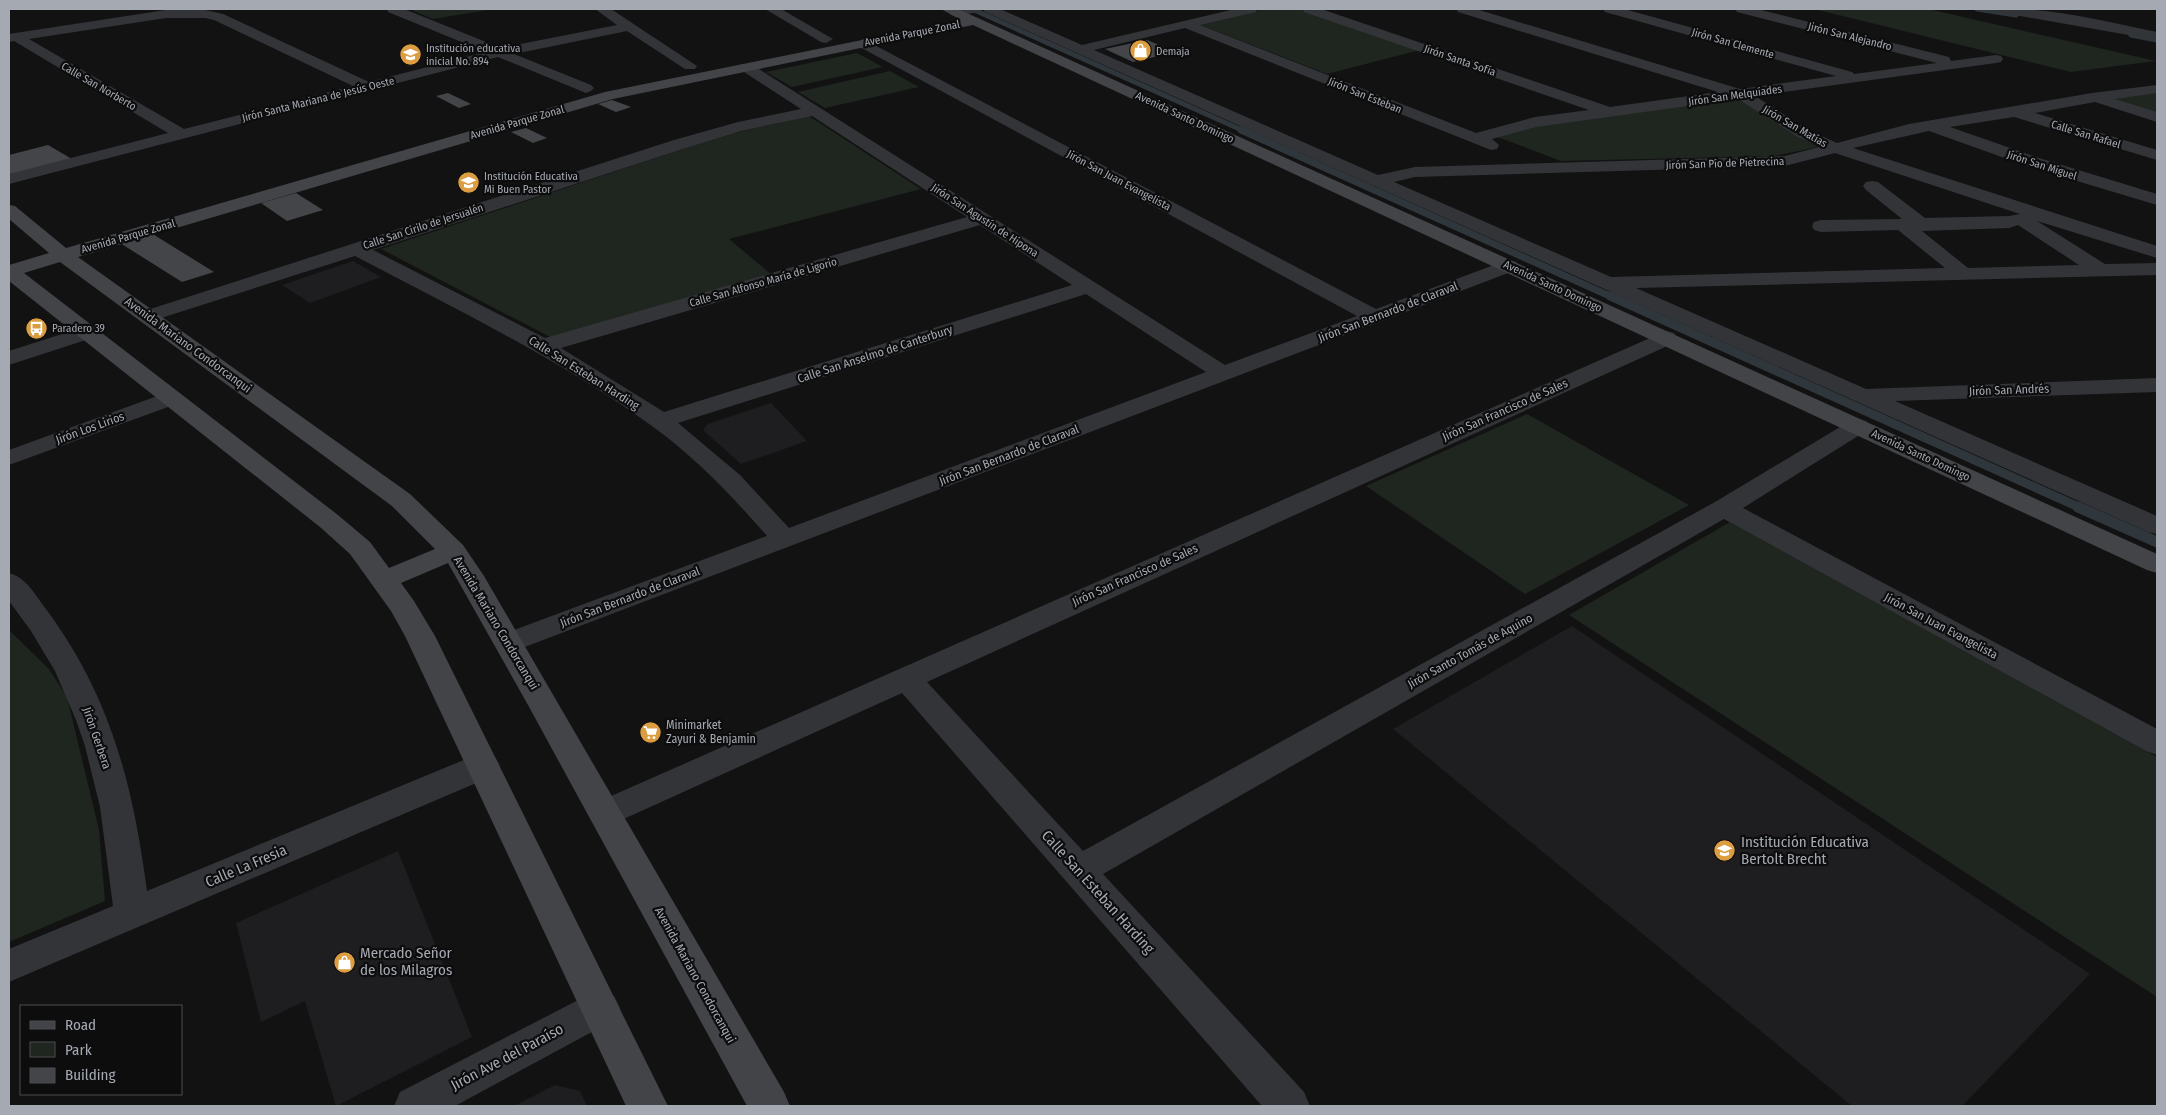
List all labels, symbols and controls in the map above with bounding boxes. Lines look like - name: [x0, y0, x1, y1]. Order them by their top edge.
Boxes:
- street label: Avenida Parque Zonal: [863, 18, 961, 49]
- street label: Jirón San Alejandro: [1807, 20, 1893, 53]
- street label: Jirón San Clemente: [1690, 26, 1776, 61]
- shop icon: Demaja: [1128, 39, 1152, 63]
- school or university icon: Institución educativa inicial No. 894: [398, 42, 422, 66]
- place label: Institución educativa inicial No. 894: [426, 42, 520, 68]
- street label: Jirón Santa Sofía: [1422, 42, 1497, 79]
- place label: Demaja: [1156, 45, 1190, 58]
- street label: Calle San Norberto: [59, 60, 139, 113]
- street label: Jirón Santa Mariana de Jesús Oeste: [241, 74, 396, 125]
- street label: Jirón San Esteban: [1326, 75, 1404, 116]
- street label: Jirón San Melquíades: [1687, 82, 1783, 109]
- street label: Avenida Santo Domingo: [1134, 89, 1236, 146]
- street label: Avenida Parque Zonal: [469, 103, 566, 142]
- street label: Jirón San Matías: [1760, 103, 1830, 150]
- street label: Calle San Rafael: [2050, 118, 2122, 151]
- street label: Jirón San Juan Evangelista: [1065, 148, 1173, 213]
- street label: Jirón San Miguel: [2005, 148, 2078, 183]
- street label: Jirón San Pío de Pietrecina: [1665, 155, 1785, 172]
- school or university icon: Institución Educativa Mi Buen Pastor: [456, 170, 480, 194]
- place label: Institución Educativa Mi Buen Pastor: [484, 170, 578, 196]
- street label: Jirón San Agustín de Hipona: [929, 181, 1041, 260]
- street label: Calle San Cirilo de Jersualén: [361, 201, 485, 252]
- street label: Avenida Parque Zonal: [80, 217, 177, 256]
- street label: Calle San Alfonso María de Ligorio: [688, 255, 839, 310]
- street label: Avenida Santo Domingo: [1502, 258, 1604, 315]
- street label: Jirón San Bernardo de Claraval: [1316, 279, 1460, 345]
- street label: Avenida Mariano Condorcanqui: [122, 294, 254, 396]
- bus stop icon: Paradero 39: [24, 316, 48, 340]
- place label: Paradero 39: [52, 322, 105, 335]
- street label: Calle San Anselmo de Canterbury: [796, 322, 955, 386]
- street label: Calle San Esteban Harding: [526, 333, 642, 413]
- street label: Jirón San Francisco de Sales: [1440, 376, 1570, 444]
- street label: Jirón San Andrés: [1968, 382, 2050, 398]
- street label: Jirón Los Lirios: [54, 409, 126, 447]
- street label: Jirón San Bernardo de Claraval: [937, 422, 1081, 488]
- street label: Avenida Santo Domingo: [1870, 427, 1972, 484]
- street label: Jirón San Francisco de Sales: [1070, 541, 1200, 609]
- street label: Avenida Mariano Condorcanqui: [451, 554, 541, 692]
- street label: Jirón San Bernardo de Claraval: [558, 564, 702, 630]
- street label: Jirón San Juan Evangelista: [1882, 590, 2000, 662]
- street label: Jirón Santo Tomás de Aquino: [1405, 611, 1535, 691]
- street label: Jirón Gerbera: [80, 705, 114, 771]
- place label: Minimarket Zayuri & Benjamin: [666, 718, 756, 746]
- supermarket icon: Minimarket Zayuri & Benjamin: [638, 720, 662, 744]
- street label: Calle San Esteban Harding: [1038, 827, 1158, 957]
- place label: Institución Educativa Bertolt Brecht: [1741, 833, 1869, 868]
- school or university icon: Institución Educativa Bertolt Brecht: [1713, 839, 1737, 863]
- street label: Calle La Fresia: [203, 841, 289, 891]
- street label: Avenida Mariano Condorcanqui: [652, 905, 738, 1045]
- place label: Mercado Señor de los Milagros: [360, 944, 453, 979]
- shop icon: Mercado Señor de los Milagros: [332, 950, 356, 974]
- legend: [20, 1005, 182, 1095]
- text: Road: [65, 1016, 96, 1034]
- street label: Jirón Ave del Paraíso: [448, 1020, 567, 1094]
- text: Park: [65, 1041, 92, 1059]
- text: Building: [65, 1066, 116, 1084]

